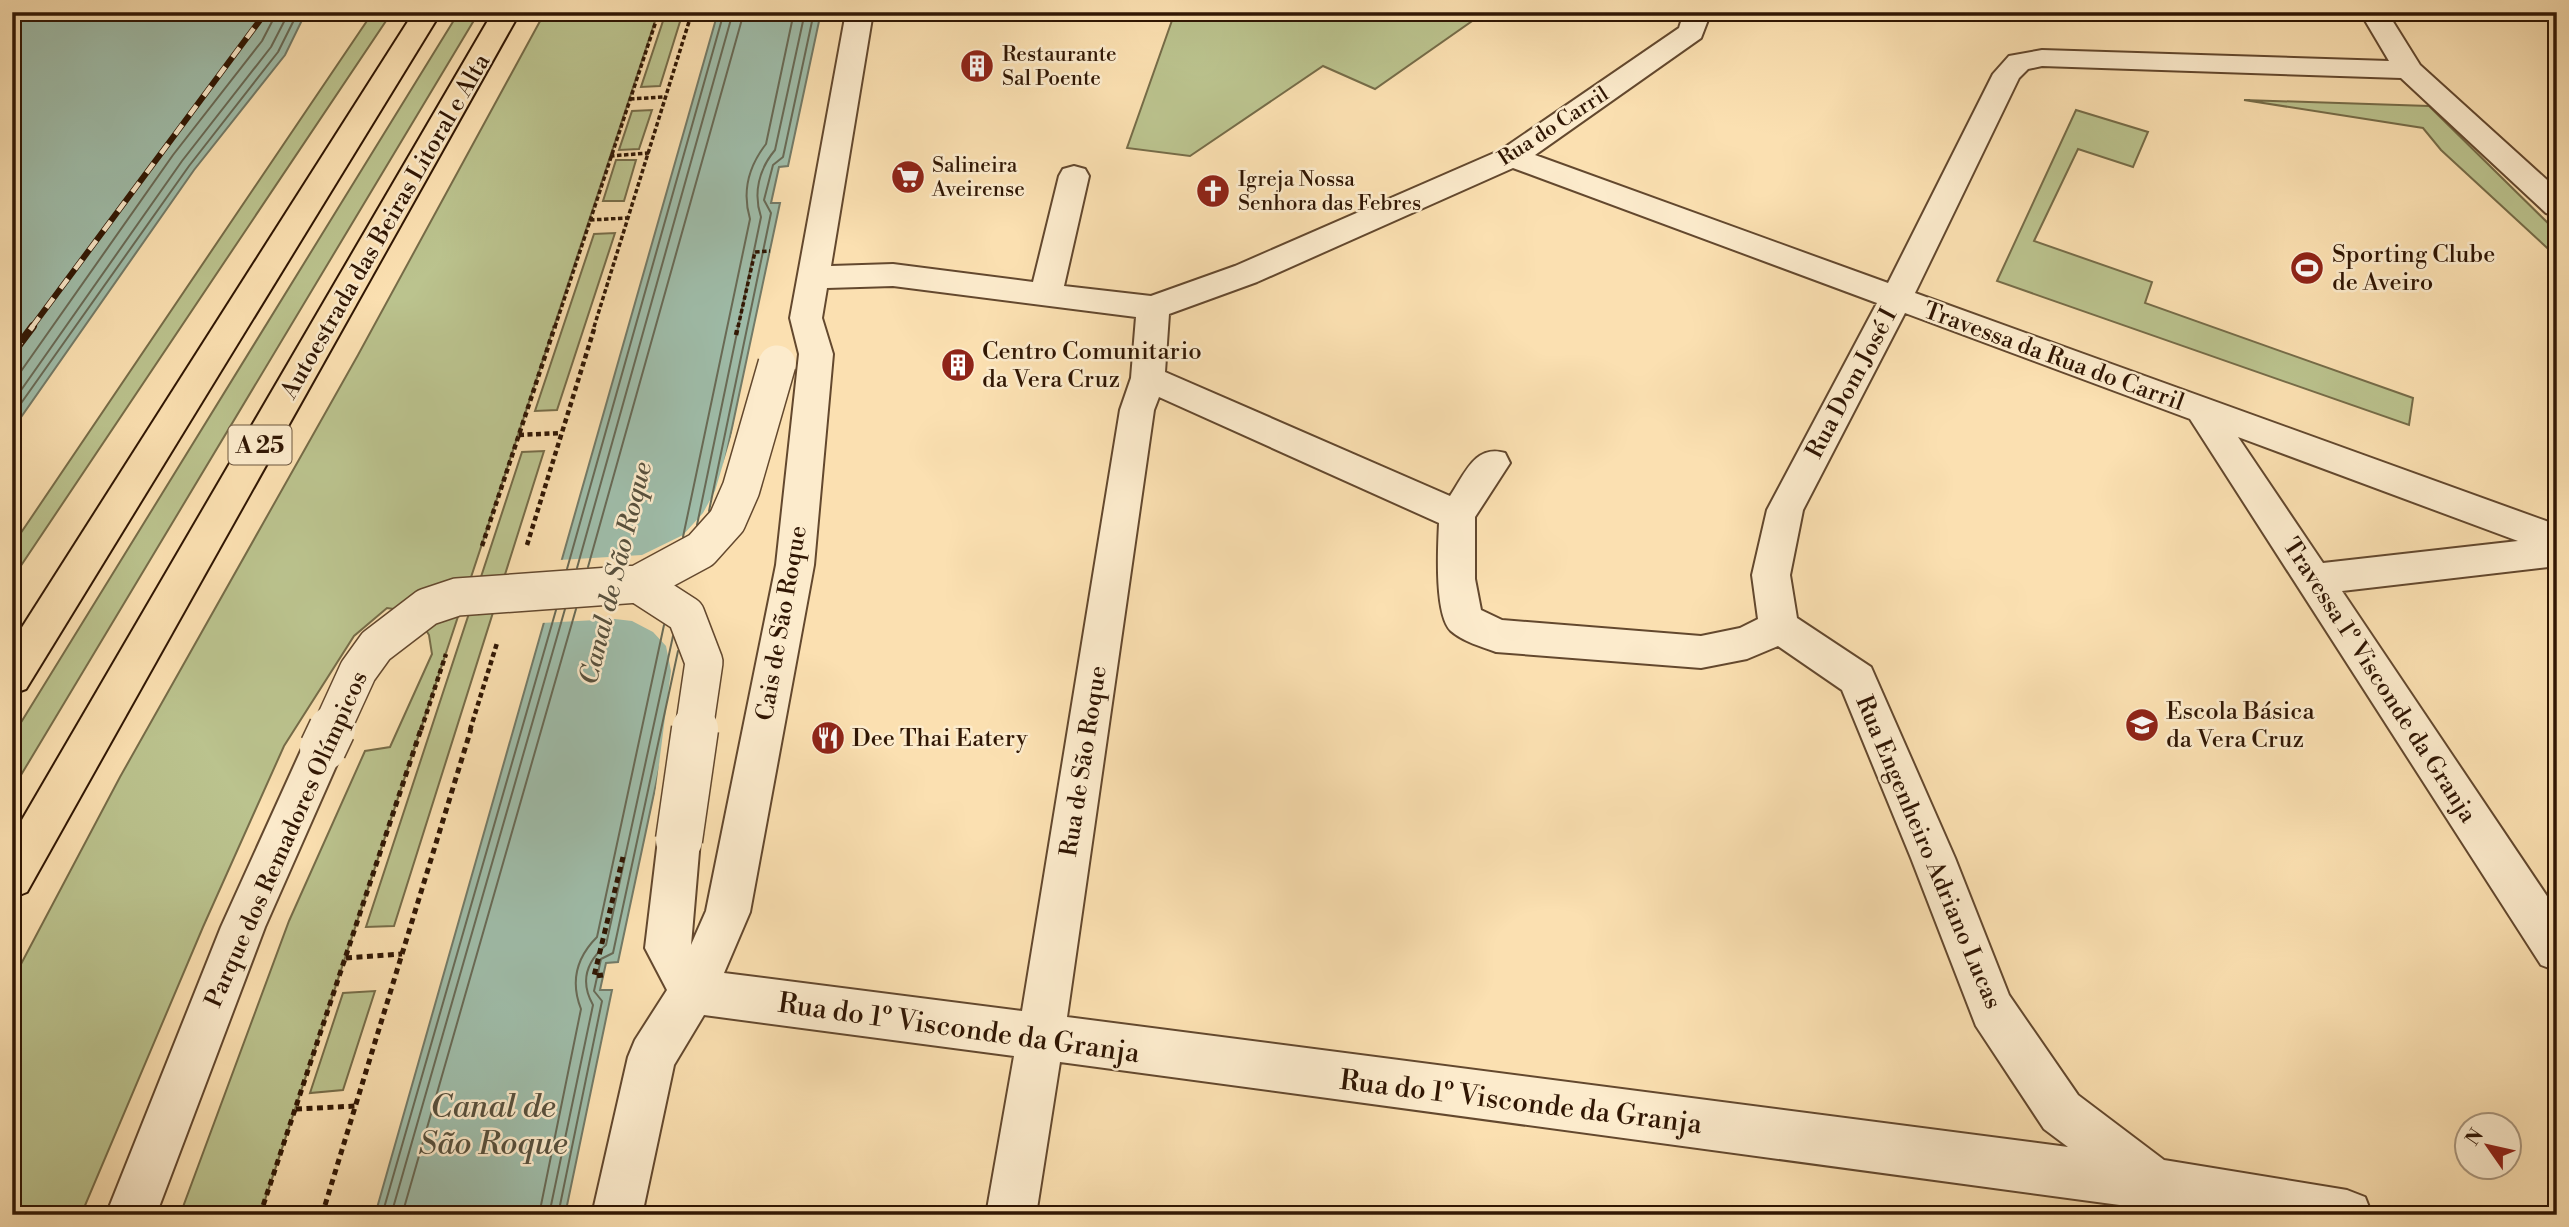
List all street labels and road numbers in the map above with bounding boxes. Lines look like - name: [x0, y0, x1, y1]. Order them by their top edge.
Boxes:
- street label: Autoestrada das Beiras Litoral e Alta: [274, 48, 498, 405]
- street label: Rua do Carril: [1493, 81, 1614, 172]
- street label: Travessa da Rua do Carril: [1919, 296, 2188, 418]
- street label: Rua Dom José I: [1800, 303, 1904, 464]
- road number: A 25: [229, 426, 292, 464]
- street label: Cais de São Roque: [750, 523, 814, 723]
- street label: Travessa 1º Visconde da Granja: [2276, 533, 2483, 829]
- street label: Rua de São Roque: [1054, 664, 1114, 859]
- street label: Parque dos Remadores Olímpicos: [199, 667, 375, 1012]
- street label: Rua Engenheiro Adriano Lucas: [1848, 691, 2008, 1014]
- street label: Rua do 1º Visconde da Granja: [776, 986, 1143, 1071]
- street label: Rua do 1º Visconde da Granja: [1338, 1063, 1705, 1142]

